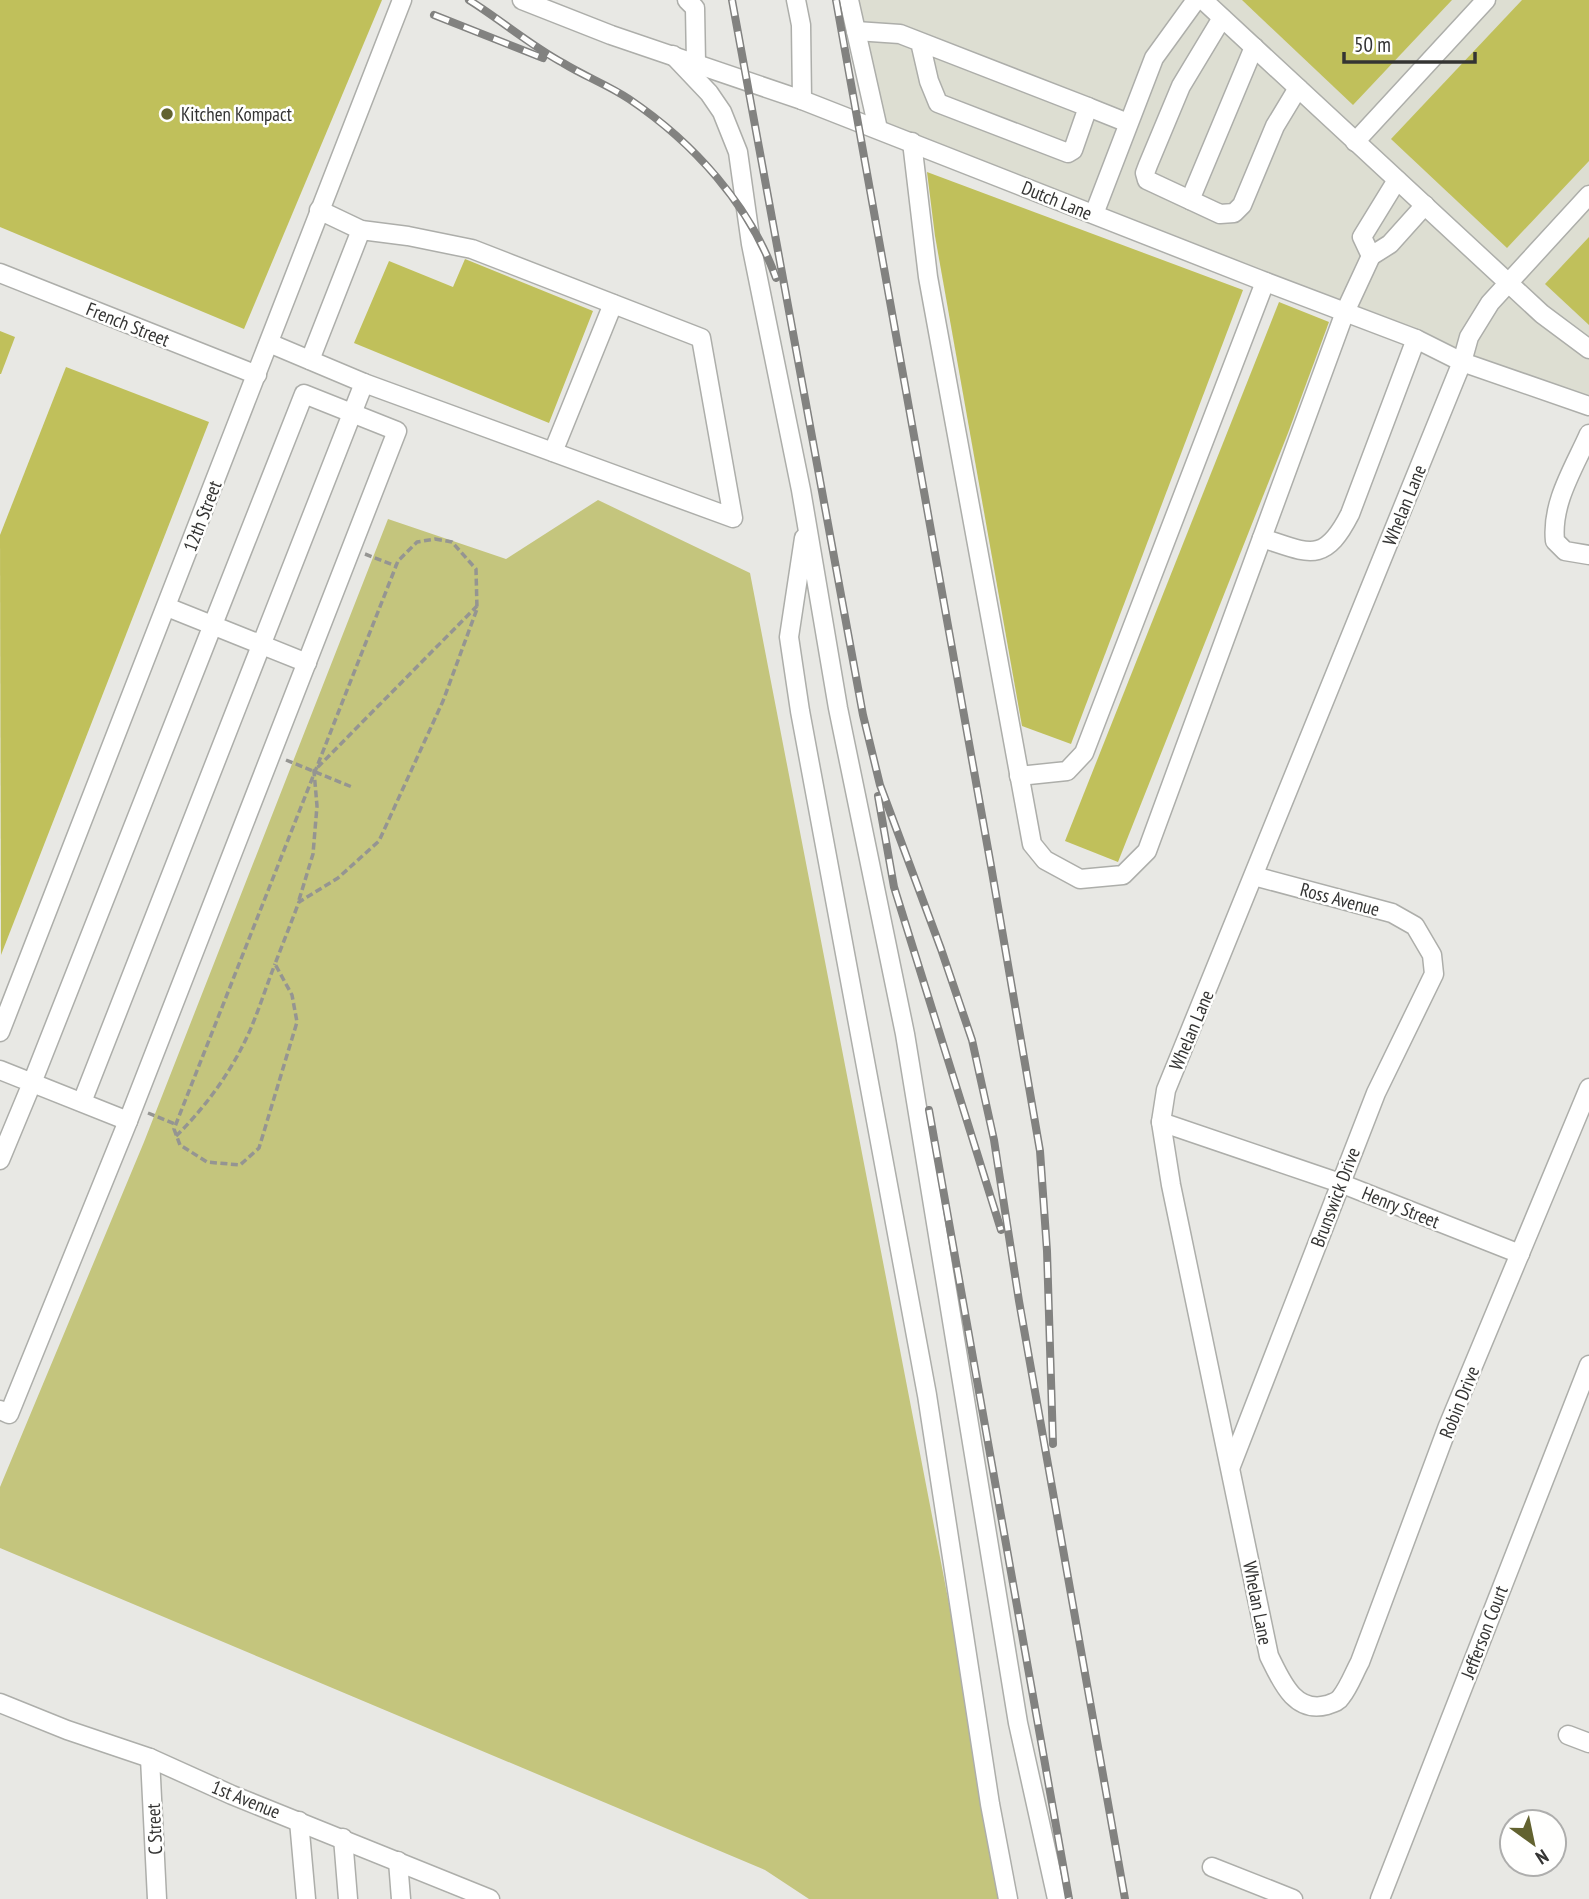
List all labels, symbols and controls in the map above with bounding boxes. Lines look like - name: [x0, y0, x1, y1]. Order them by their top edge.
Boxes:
- scale bar: [1344, 21, 1475, 65]
- text: 50 m: [1354, 31, 1391, 58]
- place label: Kitchen Kompact: [181, 102, 293, 126]
- marker: Kitchen Kompact: [159, 106, 175, 122]
- street label: Dutch Lane: [1018, 175, 1096, 225]
- street label: French Street: [83, 296, 174, 352]
- street label: Whelan Lane: [1377, 461, 1431, 549]
- street label: 12th Street: [178, 476, 227, 555]
- street label: Ross Avenue: [1298, 877, 1382, 921]
- street label: Whelan Lane: [1163, 986, 1219, 1074]
- street label: Brunswick Drive: [1305, 1144, 1365, 1250]
- street label: Henry Street: [1359, 1181, 1444, 1234]
- street label: Robin Drive: [1434, 1362, 1484, 1442]
- street label: Whelan Lane: [1238, 1559, 1278, 1647]
- street label: Jefferson Court: [1455, 1581, 1513, 1683]
- street label: 1st Avenue: [208, 1774, 284, 1824]
- street label: C Street: [141, 1802, 167, 1855]
- north arrow: [1498, 1808, 1568, 1878]
- text: N: [1531, 1844, 1553, 1870]

